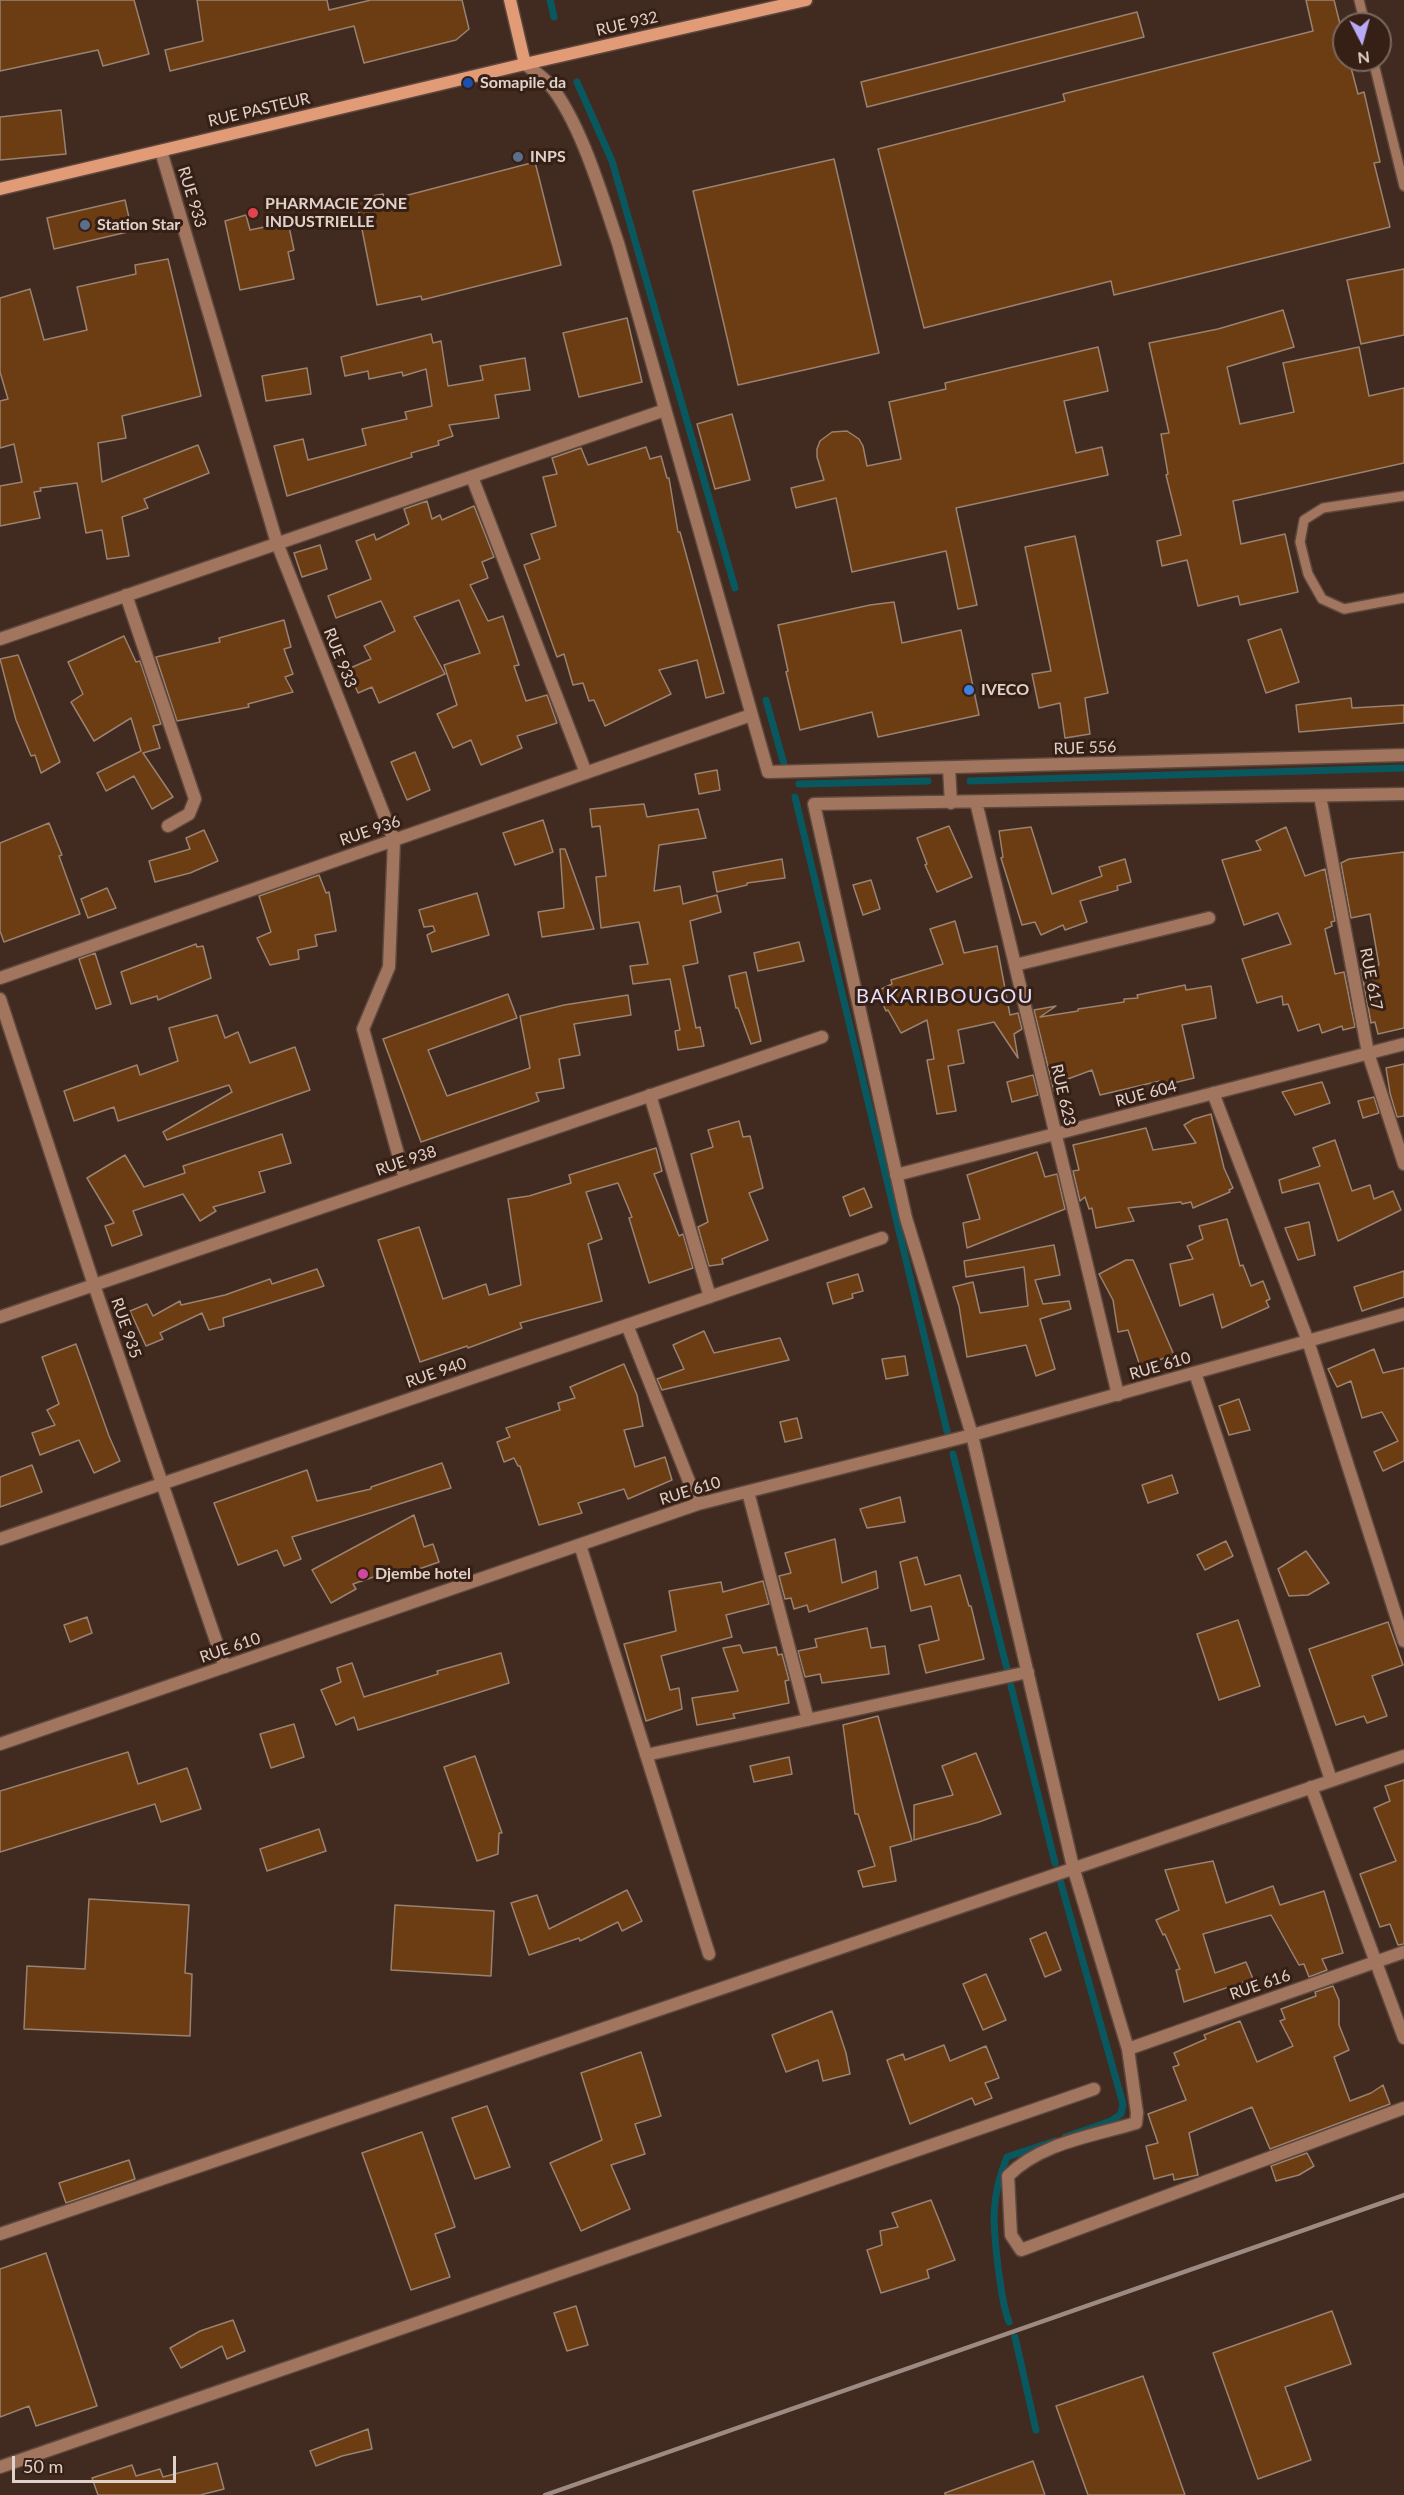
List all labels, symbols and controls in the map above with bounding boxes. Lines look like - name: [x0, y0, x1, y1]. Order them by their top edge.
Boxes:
- street label: RUE 932: [594, 8, 660, 40]
- north arrow: [1332, 12, 1392, 72]
- text: N: [1357, 48, 1371, 69]
- place label: Somapile da: [480, 73, 566, 93]
- marker: Somapile da: [461, 76, 475, 90]
- street label: RUE PASTEUR: [206, 89, 312, 131]
- place label: INPS: [530, 147, 566, 167]
- marker: INPS: [511, 150, 525, 164]
- street label: RUE 933: [174, 164, 210, 230]
- place label: PHARMACIE ZONE INDUSTRIELLE: [265, 194, 407, 232]
- marker: PHARMACIE ZONE INDUSTRIELLE: [246, 206, 260, 220]
- place label: Station Star: [97, 215, 180, 235]
- marker: Station Star: [78, 218, 92, 232]
- street label: RUE 933: [319, 625, 361, 691]
- place label: IVECO: [981, 680, 1029, 700]
- marker: IVECO: [962, 683, 976, 697]
- street label: RUE 556: [1053, 737, 1117, 759]
- street label: RUE 936: [337, 812, 403, 850]
- street label: RUE 617: [1356, 946, 1386, 1012]
- district label: BAKARIBOUGOU: [856, 985, 1034, 1009]
- street label: RUE 623: [1047, 1062, 1079, 1128]
- street label: RUE 604: [1113, 1077, 1179, 1111]
- street label: RUE 938: [373, 1142, 439, 1180]
- street label: RUE 935: [107, 1295, 145, 1361]
- street label: RUE 610: [1127, 1348, 1193, 1384]
- street label: RUE 940: [403, 1354, 469, 1392]
- street label: RUE 610: [657, 1473, 723, 1509]
- place label: Djembe hotel: [375, 1564, 471, 1584]
- marker: Djembe hotel: [356, 1567, 370, 1581]
- street label: RUE 610: [197, 1629, 263, 1667]
- street label: RUE 616: [1227, 1966, 1293, 2004]
- scale bar: [15, 2444, 178, 2482]
- text: 50 m: [23, 2455, 63, 2477]

